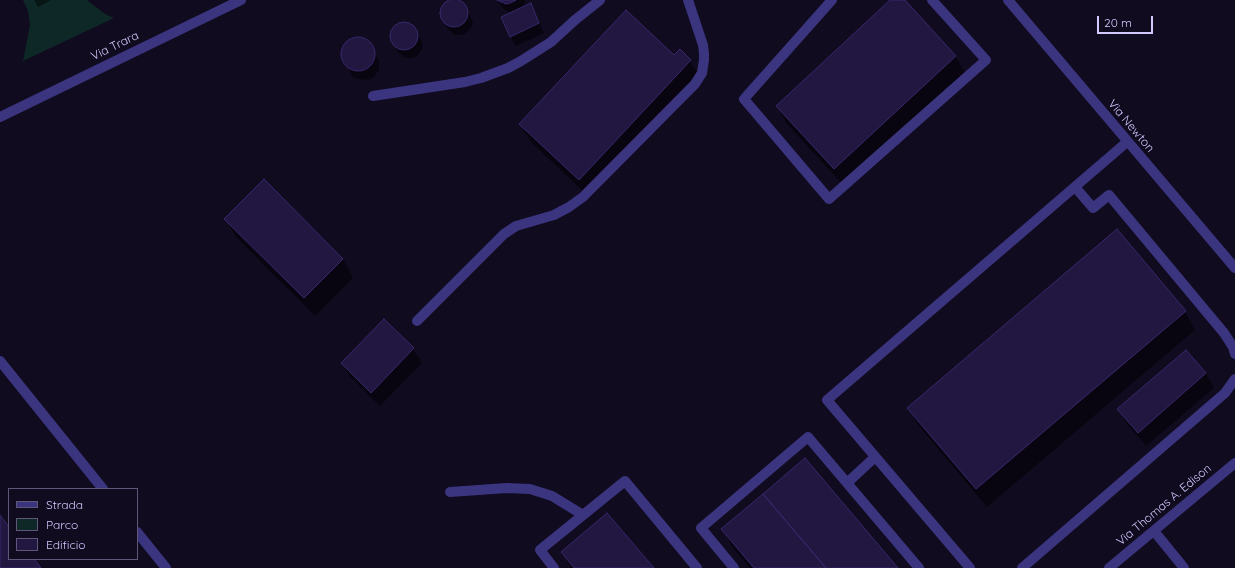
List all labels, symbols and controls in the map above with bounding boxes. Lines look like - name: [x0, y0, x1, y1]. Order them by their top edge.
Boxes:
- scale bar: [1099, 8, 1155, 34]
- text: 20 m: [1104, 15, 1132, 30]
- street label: Via Trara: [89, 28, 141, 64]
- street label: Via Newton: [1105, 97, 1157, 155]
- street label: Via Thomas A. Edison: [1114, 461, 1214, 549]
- legend: [8, 488, 138, 560]
- text: Strada: [46, 497, 83, 512]
- text: Parco: [46, 517, 78, 532]
- text: Edificio: [46, 537, 86, 552]

